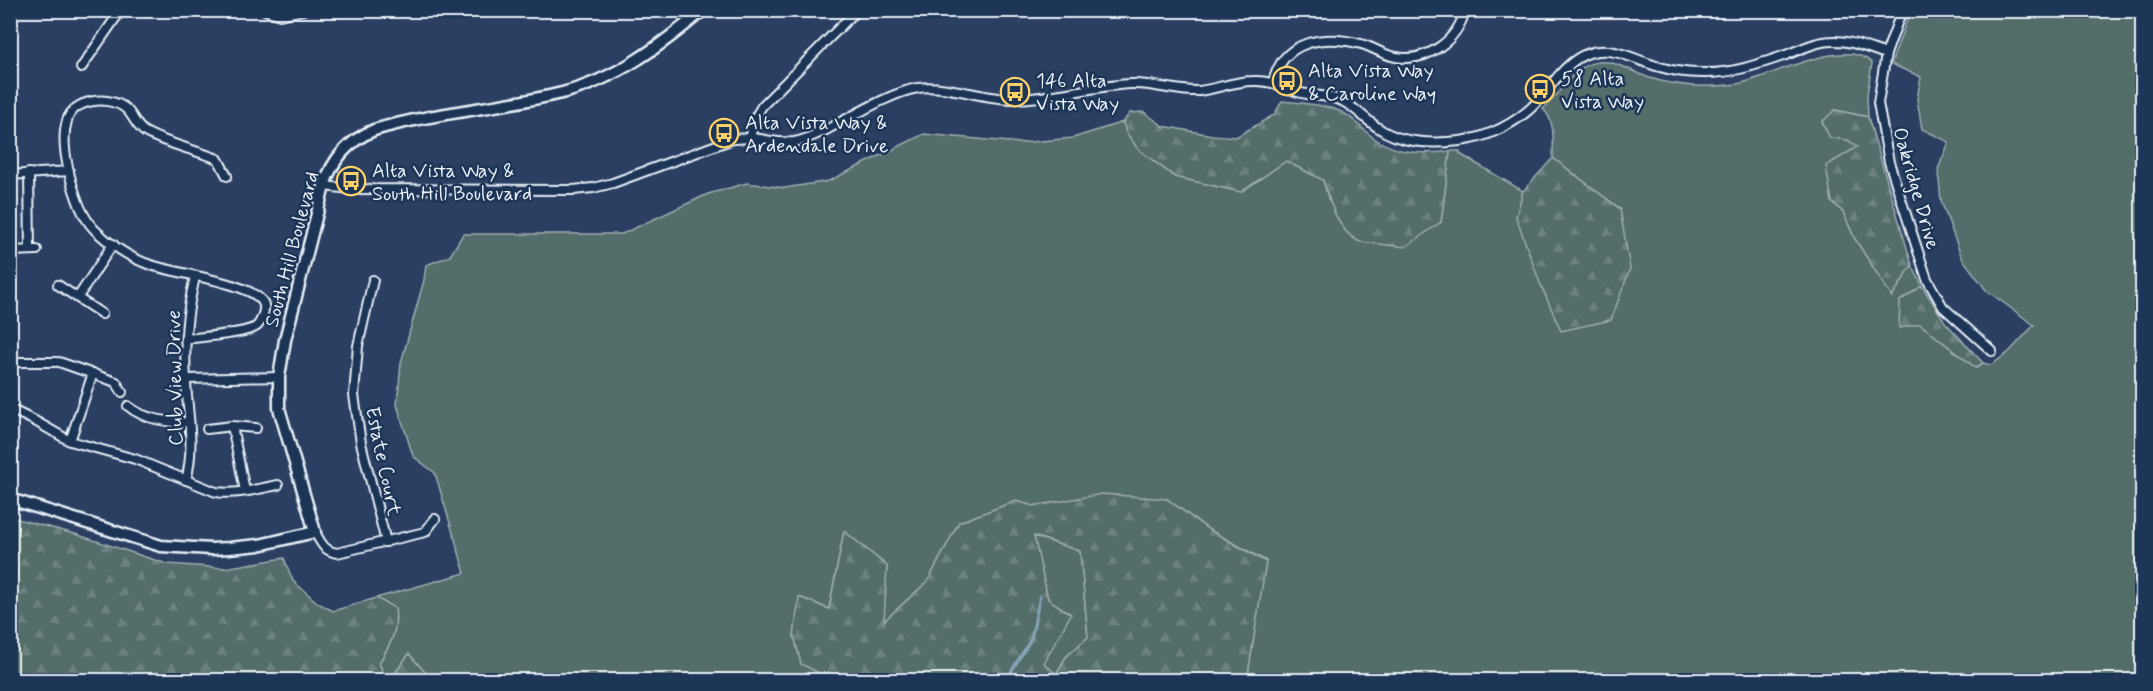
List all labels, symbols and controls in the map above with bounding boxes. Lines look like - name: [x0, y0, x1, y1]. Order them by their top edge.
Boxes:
- place label: Alta Vista Way & Caroline Way: [1308, 58, 1436, 108]
- bus stop icon: Alta Vista Way & Caroline Way: [1271, 65, 1303, 97]
- place label: 58 Alta Vista Way: [1561, 66, 1644, 116]
- place label: 146 Alta Vista Way: [1036, 68, 1119, 118]
- bus stop icon: 58 Alta Vista Way: [1524, 73, 1556, 105]
- bus stop icon: 146 Alta Vista Way: [999, 76, 1031, 108]
- place label: Alta Vista Way & Ardendale Drive: [745, 110, 888, 160]
- bus stop icon: Alta Vista Way & Ardendale Drive: [708, 117, 740, 149]
- street label: Oakridge Drive: [1885, 124, 1946, 253]
- place label: Alta Vista Way & South Hill Boulevard: [372, 158, 532, 208]
- bus stop icon: Alta Vista Way & South Hill Boulevard: [335, 165, 367, 197]
- street label: South Hill Boulevard: [259, 169, 326, 330]
- street label: Club View Drive: [161, 310, 190, 446]
- street label: Estate Court: [358, 404, 407, 519]

